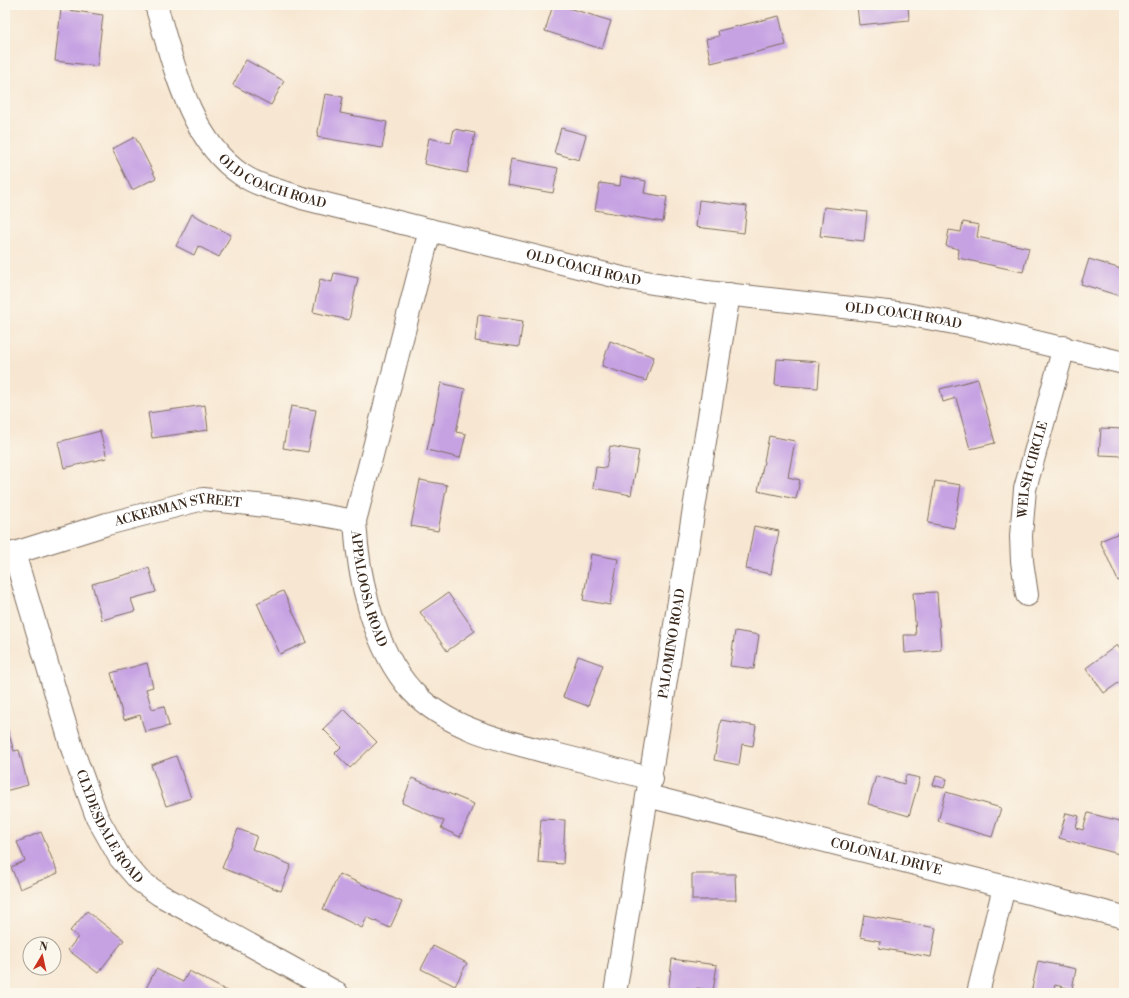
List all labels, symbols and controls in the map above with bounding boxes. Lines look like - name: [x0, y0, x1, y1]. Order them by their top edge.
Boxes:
- street label: OLD COACH ROAD: [215, 151, 328, 212]
- street label: OLD COACH ROAD: [524, 246, 642, 289]
- street label: OLD COACH ROAD: [844, 299, 963, 332]
- street label: WELSH CIRCLE: [1014, 419, 1051, 520]
- street label: ACKERMAN STREET: [112, 491, 243, 530]
- street label: APPALOOSA ROAD: [348, 529, 391, 650]
- street label: PALOMINO ROAD: [655, 587, 689, 700]
- street label: CLYDESDALE ROAD: [72, 767, 146, 887]
- street label: COLONIAL DRIVE: [829, 835, 944, 878]
- north arrow: [22, 936, 62, 976]
- text: N: [38, 940, 49, 955]

